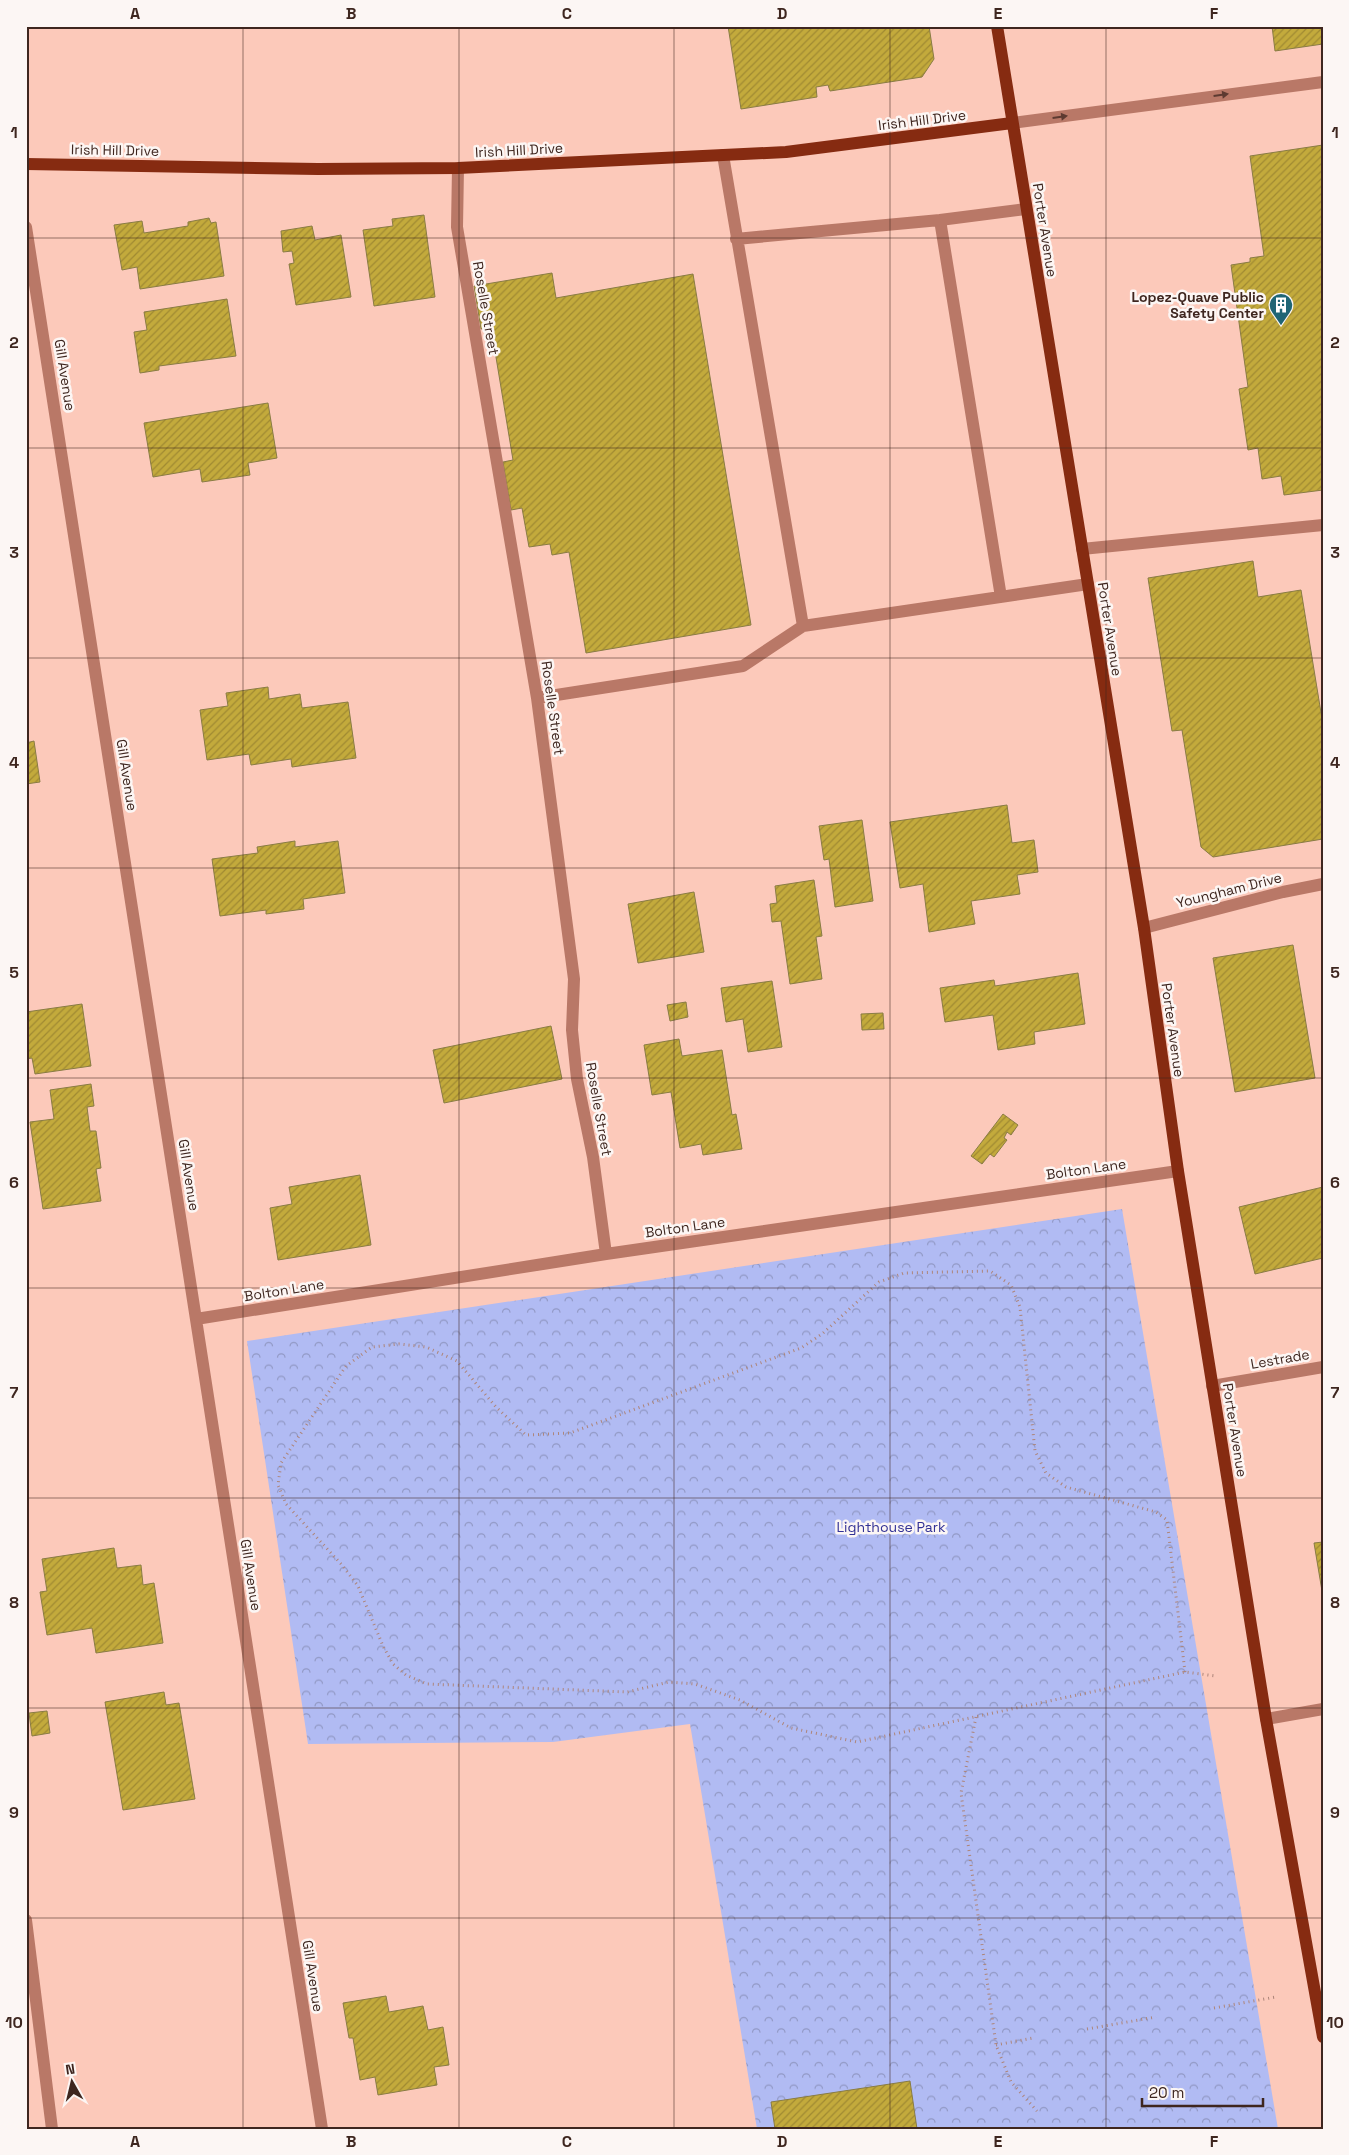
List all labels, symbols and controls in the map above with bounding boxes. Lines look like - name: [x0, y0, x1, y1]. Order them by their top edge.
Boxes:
- text: A: [130, 3, 140, 24]
- text: B: [346, 3, 356, 24]
- text: C: [562, 3, 572, 24]
- text: D: [777, 3, 787, 24]
- text: E: [994, 3, 1003, 24]
- text: F: [1210, 3, 1219, 24]
- one-way arrow: [1213, 91, 1229, 99]
- street label: Irish Hill Drive: [877, 106, 967, 134]
- one-way arrow: [1052, 113, 1068, 121]
- text: 1: [10, 122, 18, 143]
- text: 1: [1331, 122, 1339, 143]
- street label: Irish Hill Drive: [474, 139, 564, 161]
- street label: Irish Hill Drive: [71, 140, 159, 160]
- street label: Porter Avenue: [1029, 182, 1061, 278]
- street label: Roselle Street: [469, 260, 503, 356]
- place label: Lopez-Quave Public Safety Center: [1131, 288, 1264, 322]
- building icon: Lopez-Quave Public Safety Center: [1268, 292, 1294, 326]
- text: 2: [9, 332, 19, 353]
- text: 2: [1330, 332, 1340, 353]
- street label: Gill Avenue: [50, 338, 80, 412]
- text: 3: [9, 542, 19, 563]
- text: 3: [1330, 542, 1340, 563]
- street label: Porter Avenue: [1094, 581, 1126, 677]
- street label: Roselle Street: [537, 660, 569, 756]
- street label: Gill Avenue: [112, 738, 142, 812]
- text: 4: [9, 752, 19, 773]
- text: 4: [1330, 752, 1340, 773]
- street label: Youngham Drive: [1174, 868, 1284, 912]
- text: 5: [9, 962, 19, 983]
- text: 5: [1330, 962, 1340, 983]
- street label: Porter Avenue: [1157, 982, 1189, 1078]
- street label: Roselle Street: [582, 1061, 616, 1157]
- street label: Gill Avenue: [174, 1138, 204, 1212]
- street label: Bolton Lane: [1045, 1154, 1127, 1184]
- text: 6: [9, 1172, 19, 1193]
- text: 6: [1330, 1172, 1340, 1193]
- street label: Bolton Lane: [644, 1212, 726, 1242]
- street label: Bolton Lane: [243, 1275, 325, 1305]
- street label: Lestrade: [1249, 1345, 1311, 1373]
- text: 7: [10, 1382, 19, 1403]
- street label: Porter Avenue: [1219, 1382, 1251, 1478]
- text: 7: [1331, 1382, 1340, 1403]
- park label: Lighthouse Park: [836, 1518, 946, 1536]
- street label: Gill Avenue: [236, 1538, 266, 1612]
- text: 8: [9, 1592, 19, 1613]
- text: 8: [1330, 1592, 1340, 1613]
- text: 9: [9, 1802, 19, 1823]
- text: 9: [1330, 1802, 1340, 1823]
- street label: Gill Avenue: [298, 1939, 328, 2013]
- text: 10: [5, 2012, 23, 2033]
- text: 10: [1326, 2012, 1344, 2033]
- north arrow: [48, 2058, 98, 2108]
- text: N: [64, 2060, 76, 2079]
- scale bar: [1142, 2075, 1263, 2107]
- text: 20 m: [1149, 2083, 1184, 2102]
- text: A: [130, 2131, 140, 2152]
- text: B: [346, 2131, 356, 2152]
- text: C: [562, 2131, 572, 2152]
- text: D: [777, 2131, 787, 2152]
- text: E: [994, 2131, 1003, 2152]
- text: F: [1210, 2131, 1219, 2152]

